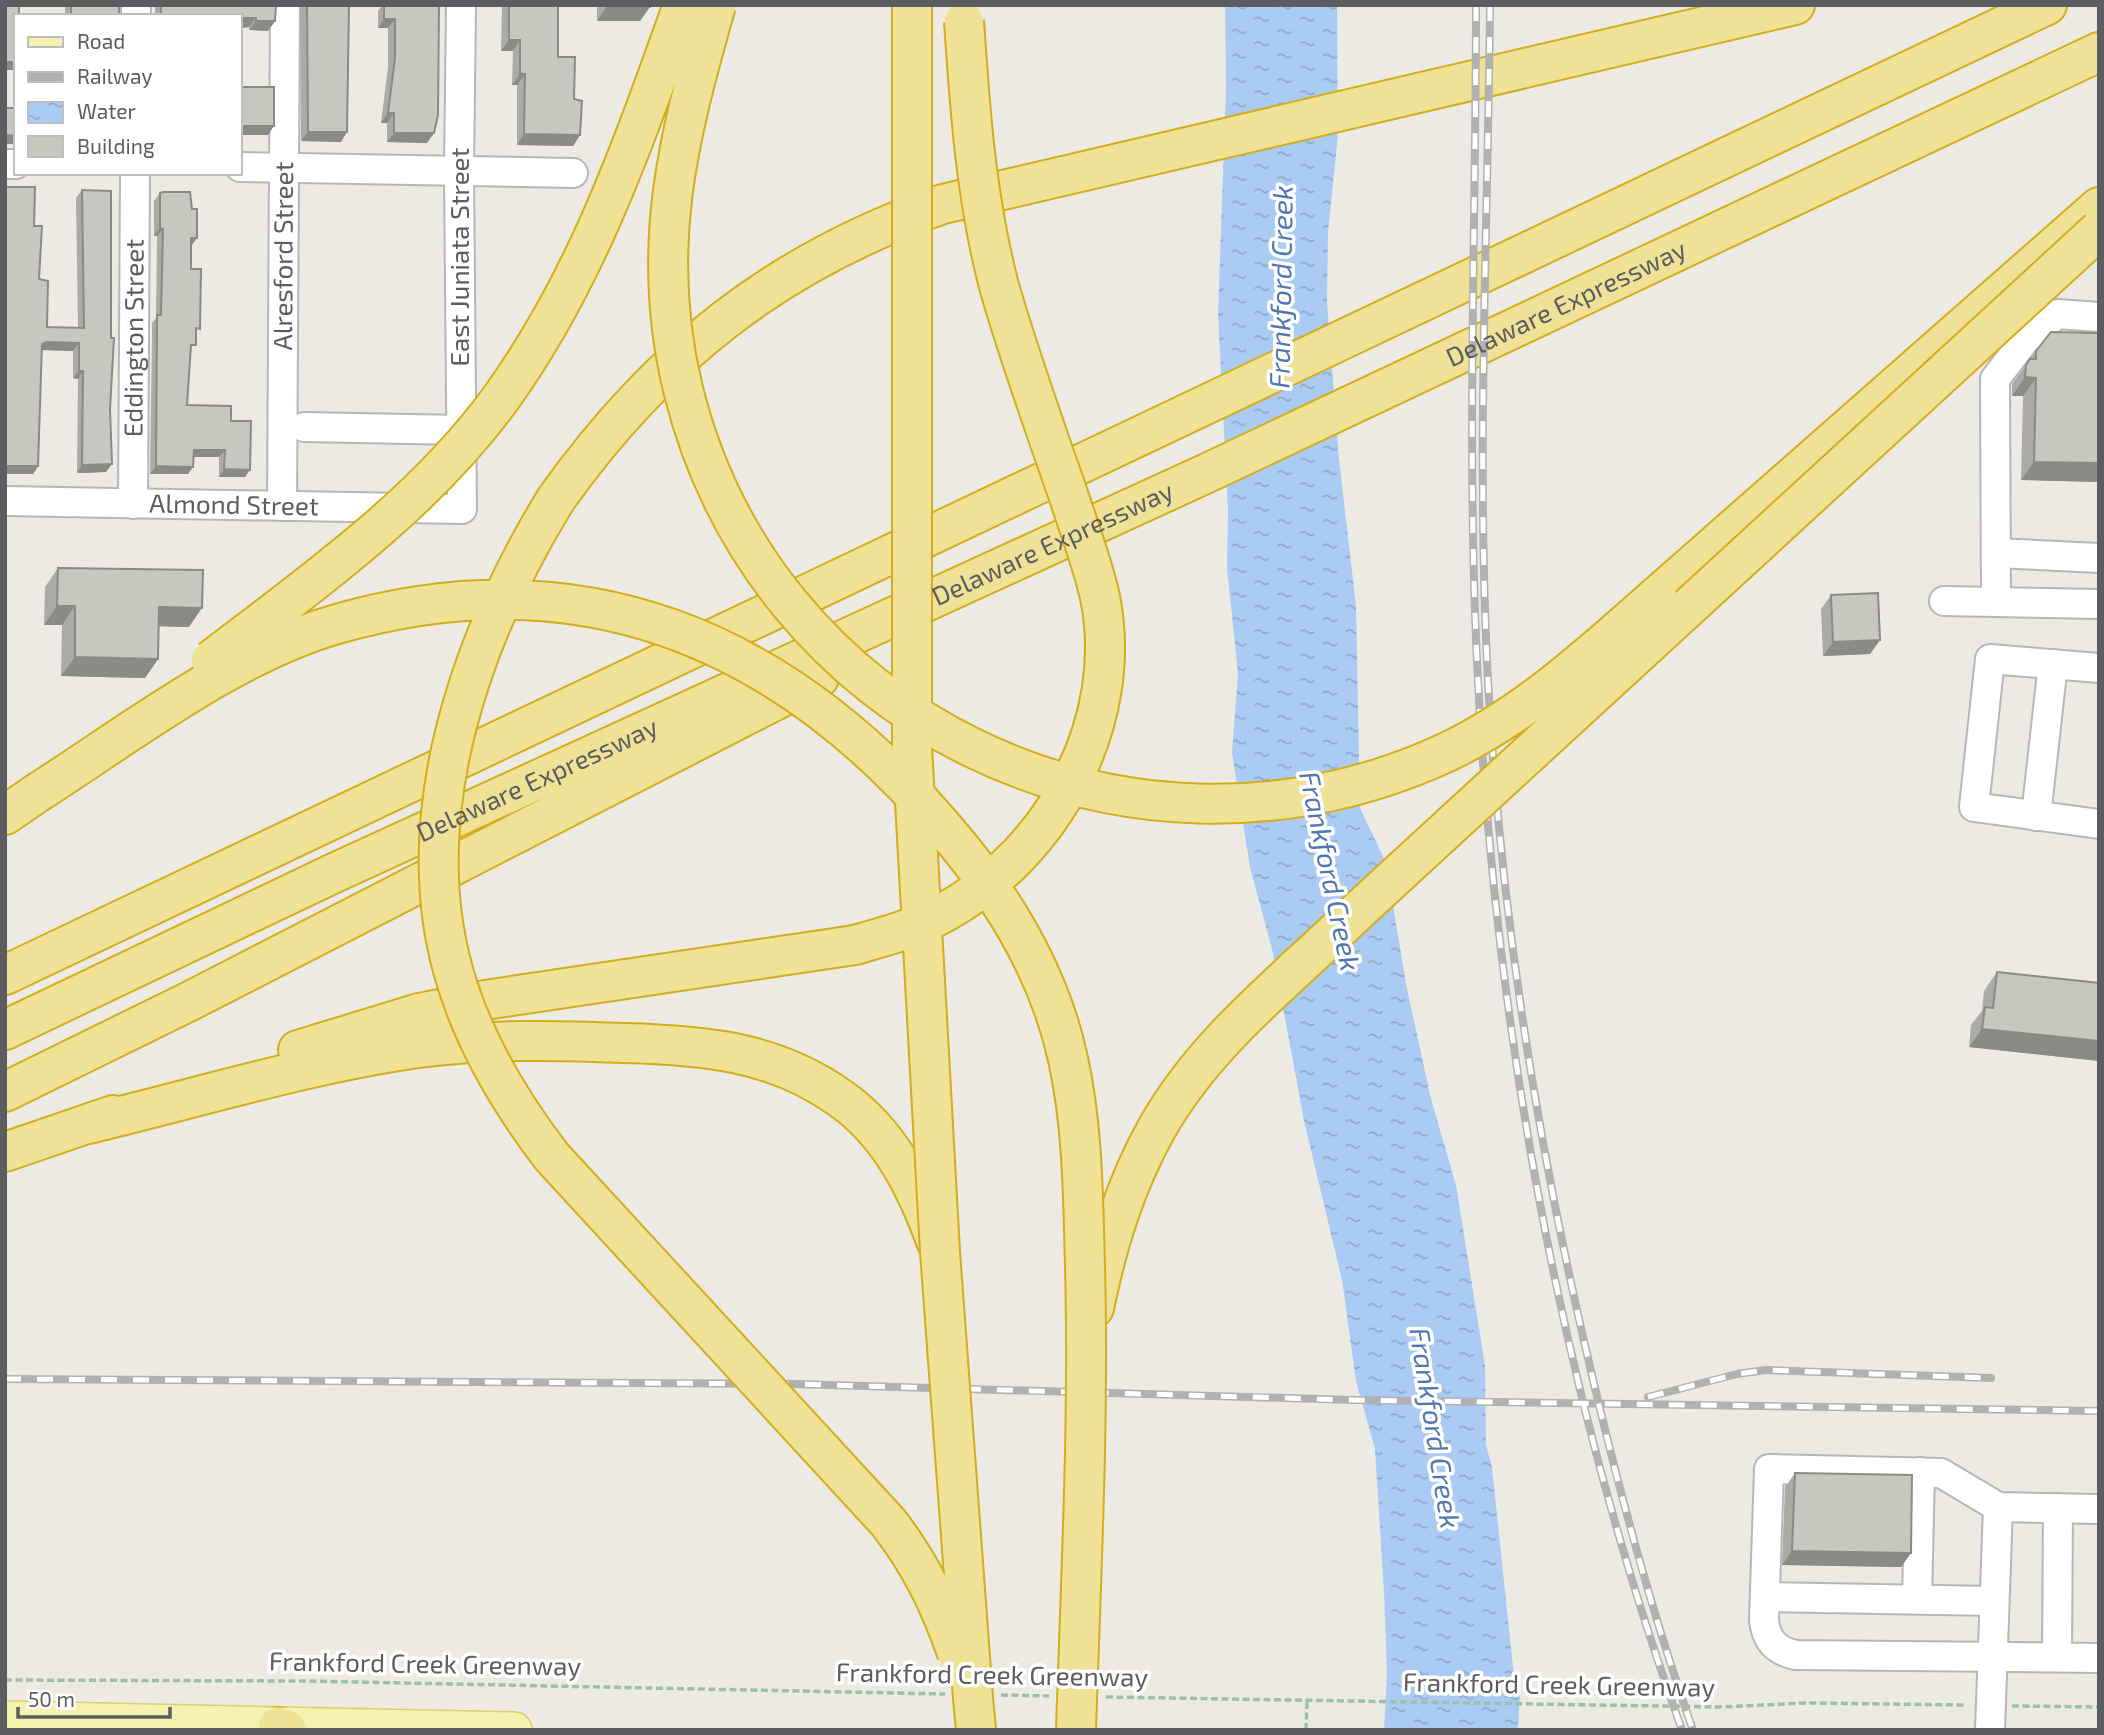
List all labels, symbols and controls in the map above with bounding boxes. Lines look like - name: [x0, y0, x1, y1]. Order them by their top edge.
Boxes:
- legend: [14, 14, 242, 175]
- text: Road: [77, 28, 125, 53]
- text: Railway: [77, 63, 153, 88]
- text: Water: [77, 98, 136, 123]
- text: Building: [77, 133, 155, 158]
- street label: East Juniata Street: [443, 147, 474, 366]
- street label: Alresford Street: [266, 161, 298, 351]
- water label: Frankford Creek: [1261, 185, 1299, 389]
- street label: Delaware Expressway: [1440, 232, 1691, 372]
- street label: Eddington Street: [116, 239, 149, 437]
- street label: Delaware Expressway: [926, 474, 1178, 611]
- street label: Almond Street: [149, 487, 319, 520]
- street label: Delaware Expressway: [411, 710, 662, 847]
- water label: Frankford Creek: [1293, 768, 1369, 974]
- water label: Frankford Creek: [1403, 1325, 1469, 1531]
- street label: Frankford Creek Greenway: [269, 1644, 582, 1681]
- street label: Frankford Creek Greenway: [836, 1655, 1149, 1692]
- street label: Frankford Creek Greenway: [1403, 1665, 1716, 1702]
- scale bar: [18, 1676, 170, 1720]
- text: 50 m: [28, 1686, 75, 1711]

